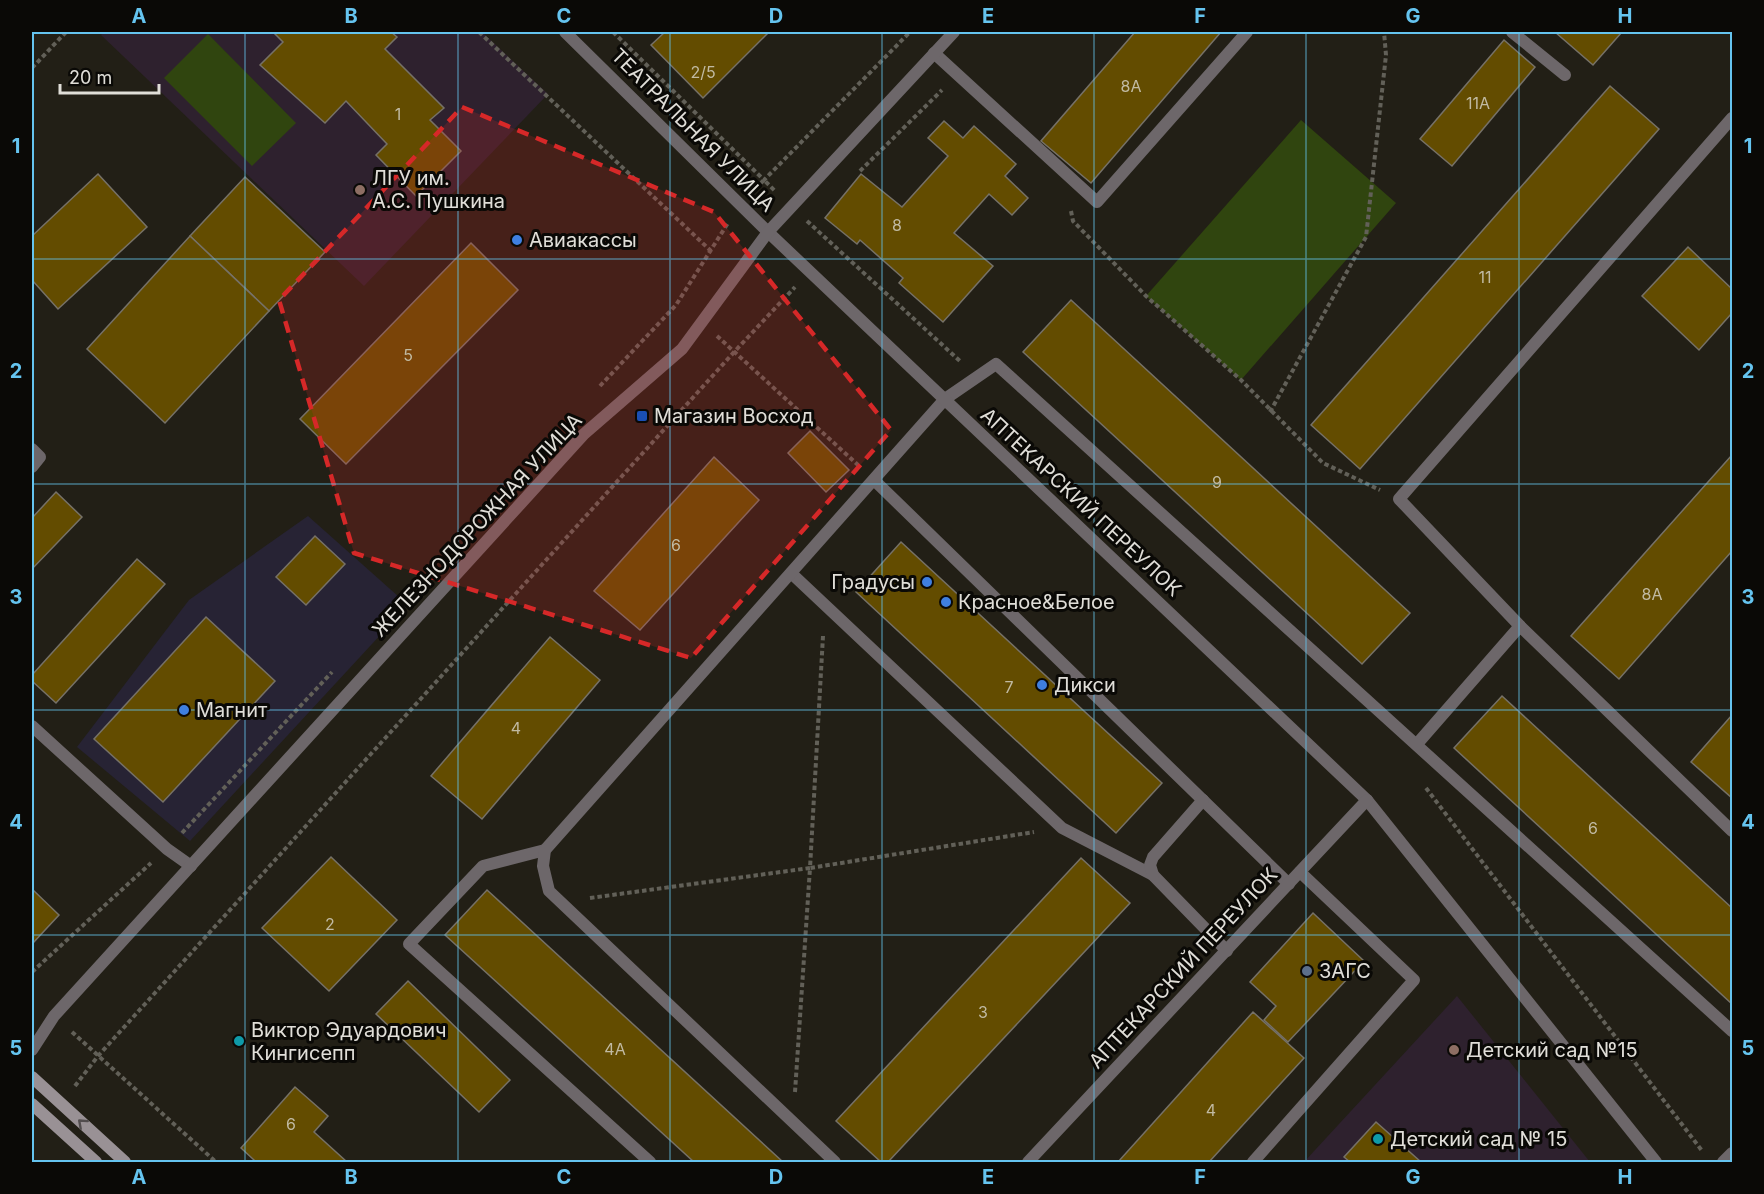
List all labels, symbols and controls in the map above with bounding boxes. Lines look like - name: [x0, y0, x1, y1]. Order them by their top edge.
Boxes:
- text: A: [132, 4, 147, 28]
- text: B: [344, 4, 358, 28]
- text: C: [557, 4, 571, 28]
- text: D: [769, 4, 783, 28]
- text: E: [982, 4, 994, 28]
- text: F: [1194, 4, 1206, 28]
- text: G: [1405, 4, 1421, 28]
- text: H: [1618, 4, 1632, 28]
- street label: ТЕАТРАЛЬНАЯ УЛИЦА: [606, 43, 780, 217]
- scale bar: [60, 57, 159, 95]
- house number: 2/5: [690, 62, 716, 82]
- text: 20 m: [69, 67, 112, 88]
- house number: 8А: [1121, 76, 1141, 96]
- house number: 11А: [1466, 93, 1490, 113]
- house number: 1: [395, 104, 401, 124]
- text: 1: [12, 134, 20, 158]
- text: 1: [1744, 134, 1752, 158]
- place label: ЛГУ им. А.С. Пушкина: [372, 166, 505, 213]
- marker: ЛГУ им. А.С. Пушкина: [353, 183, 367, 197]
- house number: 8: [892, 215, 902, 235]
- place label: Авиакассы: [529, 228, 637, 252]
- marker: Авиакассы: [510, 233, 524, 247]
- house number: 11: [1478, 267, 1492, 287]
- house number: 5: [403, 345, 413, 365]
- text: 2: [10, 359, 22, 383]
- text: 2: [1742, 359, 1754, 383]
- street label: АПТЕКАРСКИЙ ПЕРЕУЛОК: [976, 402, 1187, 601]
- place label: Магазин Восход: [654, 404, 813, 428]
- street label: ЖЕЛЕЗНОДОРОЖНАЯ УЛИЦА: [367, 408, 587, 642]
- marker: Магазин Восход: [635, 409, 649, 423]
- house number: 9: [1212, 472, 1222, 492]
- house number: 6: [671, 535, 681, 555]
- place label: Градусы: [831, 570, 915, 594]
- marker: Градусы: [920, 575, 934, 589]
- house number: 8А: [1642, 584, 1662, 604]
- text: 3: [10, 585, 22, 609]
- text: 3: [1742, 585, 1754, 609]
- place label: Красное&Белое: [958, 590, 1115, 614]
- marker: Красное&Белое: [939, 595, 953, 609]
- place label: Дикси: [1054, 673, 1116, 697]
- house number: 7: [1004, 677, 1014, 697]
- marker: Дикси: [1035, 678, 1049, 692]
- place label: Магнит: [196, 698, 268, 722]
- marker: Магнит: [177, 703, 191, 717]
- house number: 4: [511, 718, 521, 738]
- text: 4: [9, 810, 23, 834]
- text: 4: [1741, 810, 1755, 834]
- house number: 6: [1588, 818, 1598, 838]
- street label: АПТЕКАРСКИЙ ПЕРЕУЛОК: [1083, 862, 1282, 1073]
- house number: 2: [325, 914, 335, 934]
- place label: ЗАГС: [1319, 959, 1371, 983]
- marker: ЗАГС: [1300, 964, 1314, 978]
- house number: 3: [978, 1002, 988, 1022]
- place label: Виктор Эдуардович Кингисепп: [251, 1018, 447, 1065]
- marker: Виктор Эдуардович Кингисепп: [232, 1034, 246, 1048]
- text: 5: [10, 1036, 22, 1060]
- text: 5: [1742, 1036, 1754, 1060]
- place label: Детский сад №15: [1466, 1038, 1638, 1062]
- house number: 4А: [604, 1039, 626, 1059]
- marker: Детский сад №15: [1447, 1043, 1461, 1057]
- house number: 4: [1206, 1100, 1216, 1120]
- house number: 6: [286, 1114, 296, 1134]
- one-way arrow: [78, 1119, 89, 1130]
- place label: Детский сад № 15: [1390, 1127, 1567, 1151]
- marker: Детский сад № 15: [1371, 1132, 1385, 1146]
- text: A: [132, 1165, 147, 1189]
- text: B: [344, 1165, 358, 1189]
- text: C: [557, 1165, 571, 1189]
- text: D: [769, 1165, 783, 1189]
- text: E: [982, 1165, 994, 1189]
- text: F: [1194, 1165, 1206, 1189]
- text: G: [1405, 1165, 1421, 1189]
- text: H: [1618, 1165, 1632, 1189]

